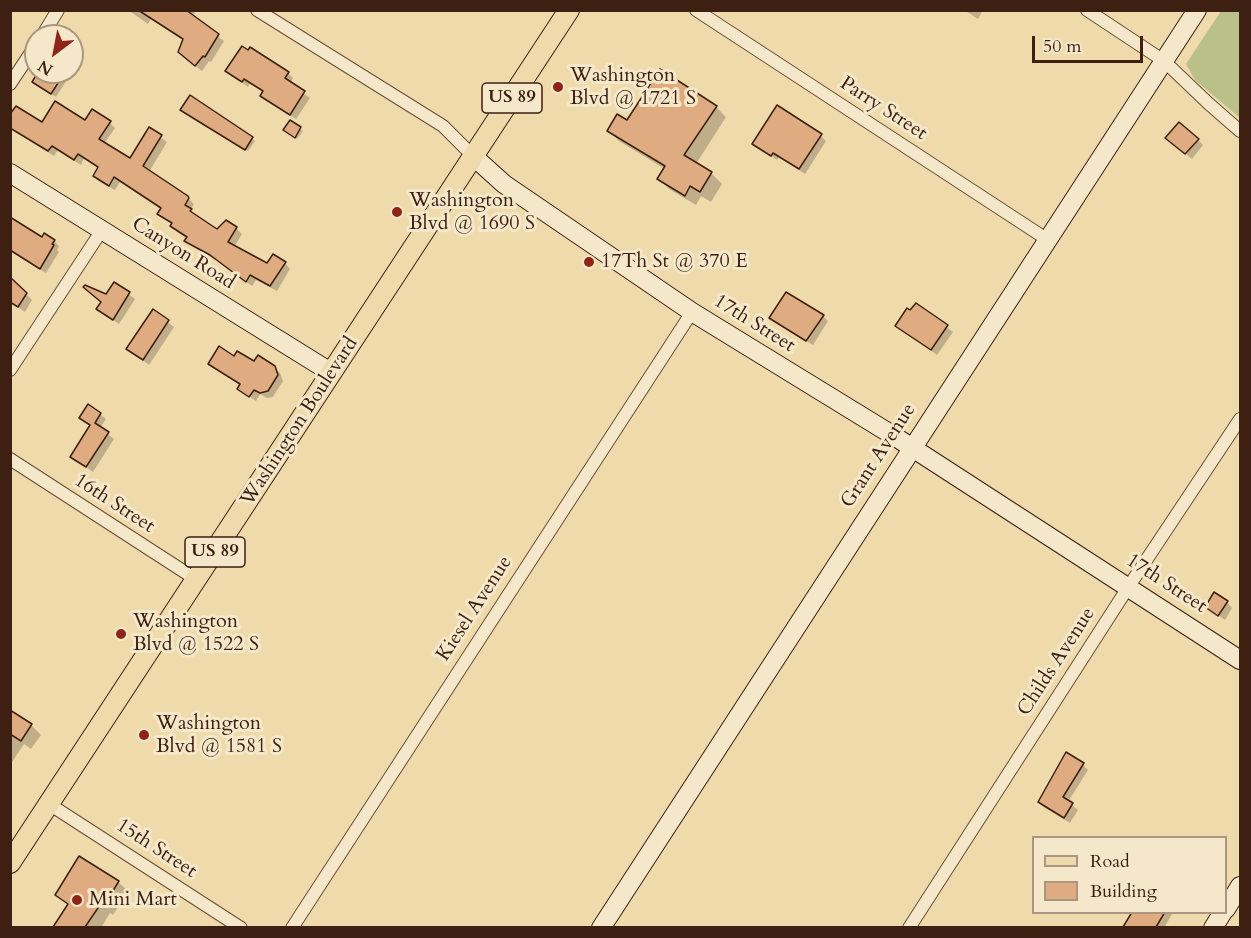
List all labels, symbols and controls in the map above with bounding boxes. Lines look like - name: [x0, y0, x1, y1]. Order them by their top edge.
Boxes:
- north arrow: [24, 24, 84, 84]
- scale bar: [1035, 24, 1146, 62]
- text: 50 m: [1043, 34, 1082, 59]
- text: N: [34, 55, 57, 81]
- place label: Washington Blvd @ 1721 S: [570, 64, 696, 111]
- street label: Parry Street: [835, 72, 931, 146]
- marker: Washington Blvd @ 1721 S: [551, 80, 565, 94]
- road number: US 89: [482, 83, 542, 113]
- place label: Washington Blvd @ 1690 S: [409, 189, 535, 236]
- marker: Washington Blvd @ 1690 S: [390, 205, 404, 219]
- street label: Canyon Road: [127, 213, 239, 295]
- place label: 17Th St @ 370 E: [601, 250, 747, 274]
- marker: 17Th St @ 370 E: [582, 255, 596, 269]
- street label: 17th Street: [709, 290, 799, 358]
- street label: Washington Boulevard: [236, 333, 364, 511]
- street label: Grant Avenue: [836, 399, 922, 513]
- street label: 16th Street: [69, 469, 159, 539]
- road number: US 89: [185, 537, 245, 567]
- street label: 17th Street: [1121, 549, 1211, 619]
- street label: Kiesel Avenue: [432, 552, 518, 666]
- street label: Childs Avenue: [1013, 603, 1101, 721]
- place label: Washington Blvd @ 1522 S: [133, 610, 259, 657]
- marker: Washington Blvd @ 1522 S: [114, 627, 128, 641]
- place label: Washington Blvd @ 1581 S: [156, 712, 282, 759]
- marker: Washington Blvd @ 1581 S: [137, 728, 151, 742]
- street label: 15th Street: [111, 814, 201, 884]
- legend: [1032, 836, 1227, 914]
- text: Road: [1090, 849, 1130, 874]
- text: Building: [1090, 879, 1157, 904]
- place label: Mini Mart: [89, 888, 177, 912]
- marker: Mini Mart: [70, 893, 84, 907]

